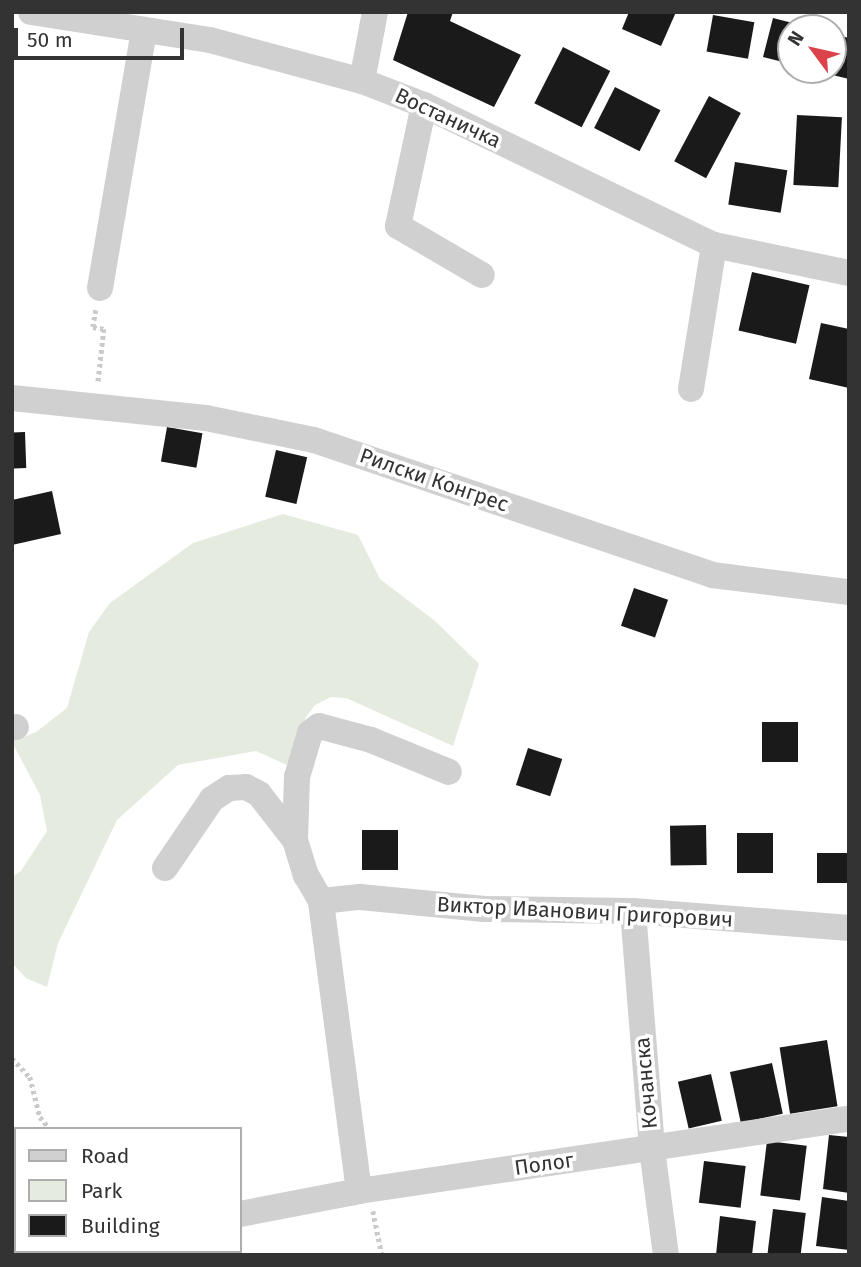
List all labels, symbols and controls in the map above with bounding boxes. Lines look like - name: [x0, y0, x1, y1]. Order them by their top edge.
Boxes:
- scale bar: [18, 14, 187, 58]
- north arrow: [777, 14, 847, 84]
- text: 50 m: [27, 27, 73, 53]
- text: N: [783, 27, 809, 50]
- street label: Востаничка: [391, 83, 505, 153]
- street label: Рилски Конгрес: [356, 443, 512, 517]
- street label: Виктор Иванович Григорович: [436, 892, 734, 932]
- street label: Кочанска: [629, 1036, 663, 1130]
- legend: [14, 1127, 242, 1253]
- text: Road: [81, 1143, 129, 1169]
- street label: Полог: [513, 1147, 575, 1181]
- text: Park: [81, 1178, 122, 1204]
- text: Building: [81, 1213, 160, 1239]

